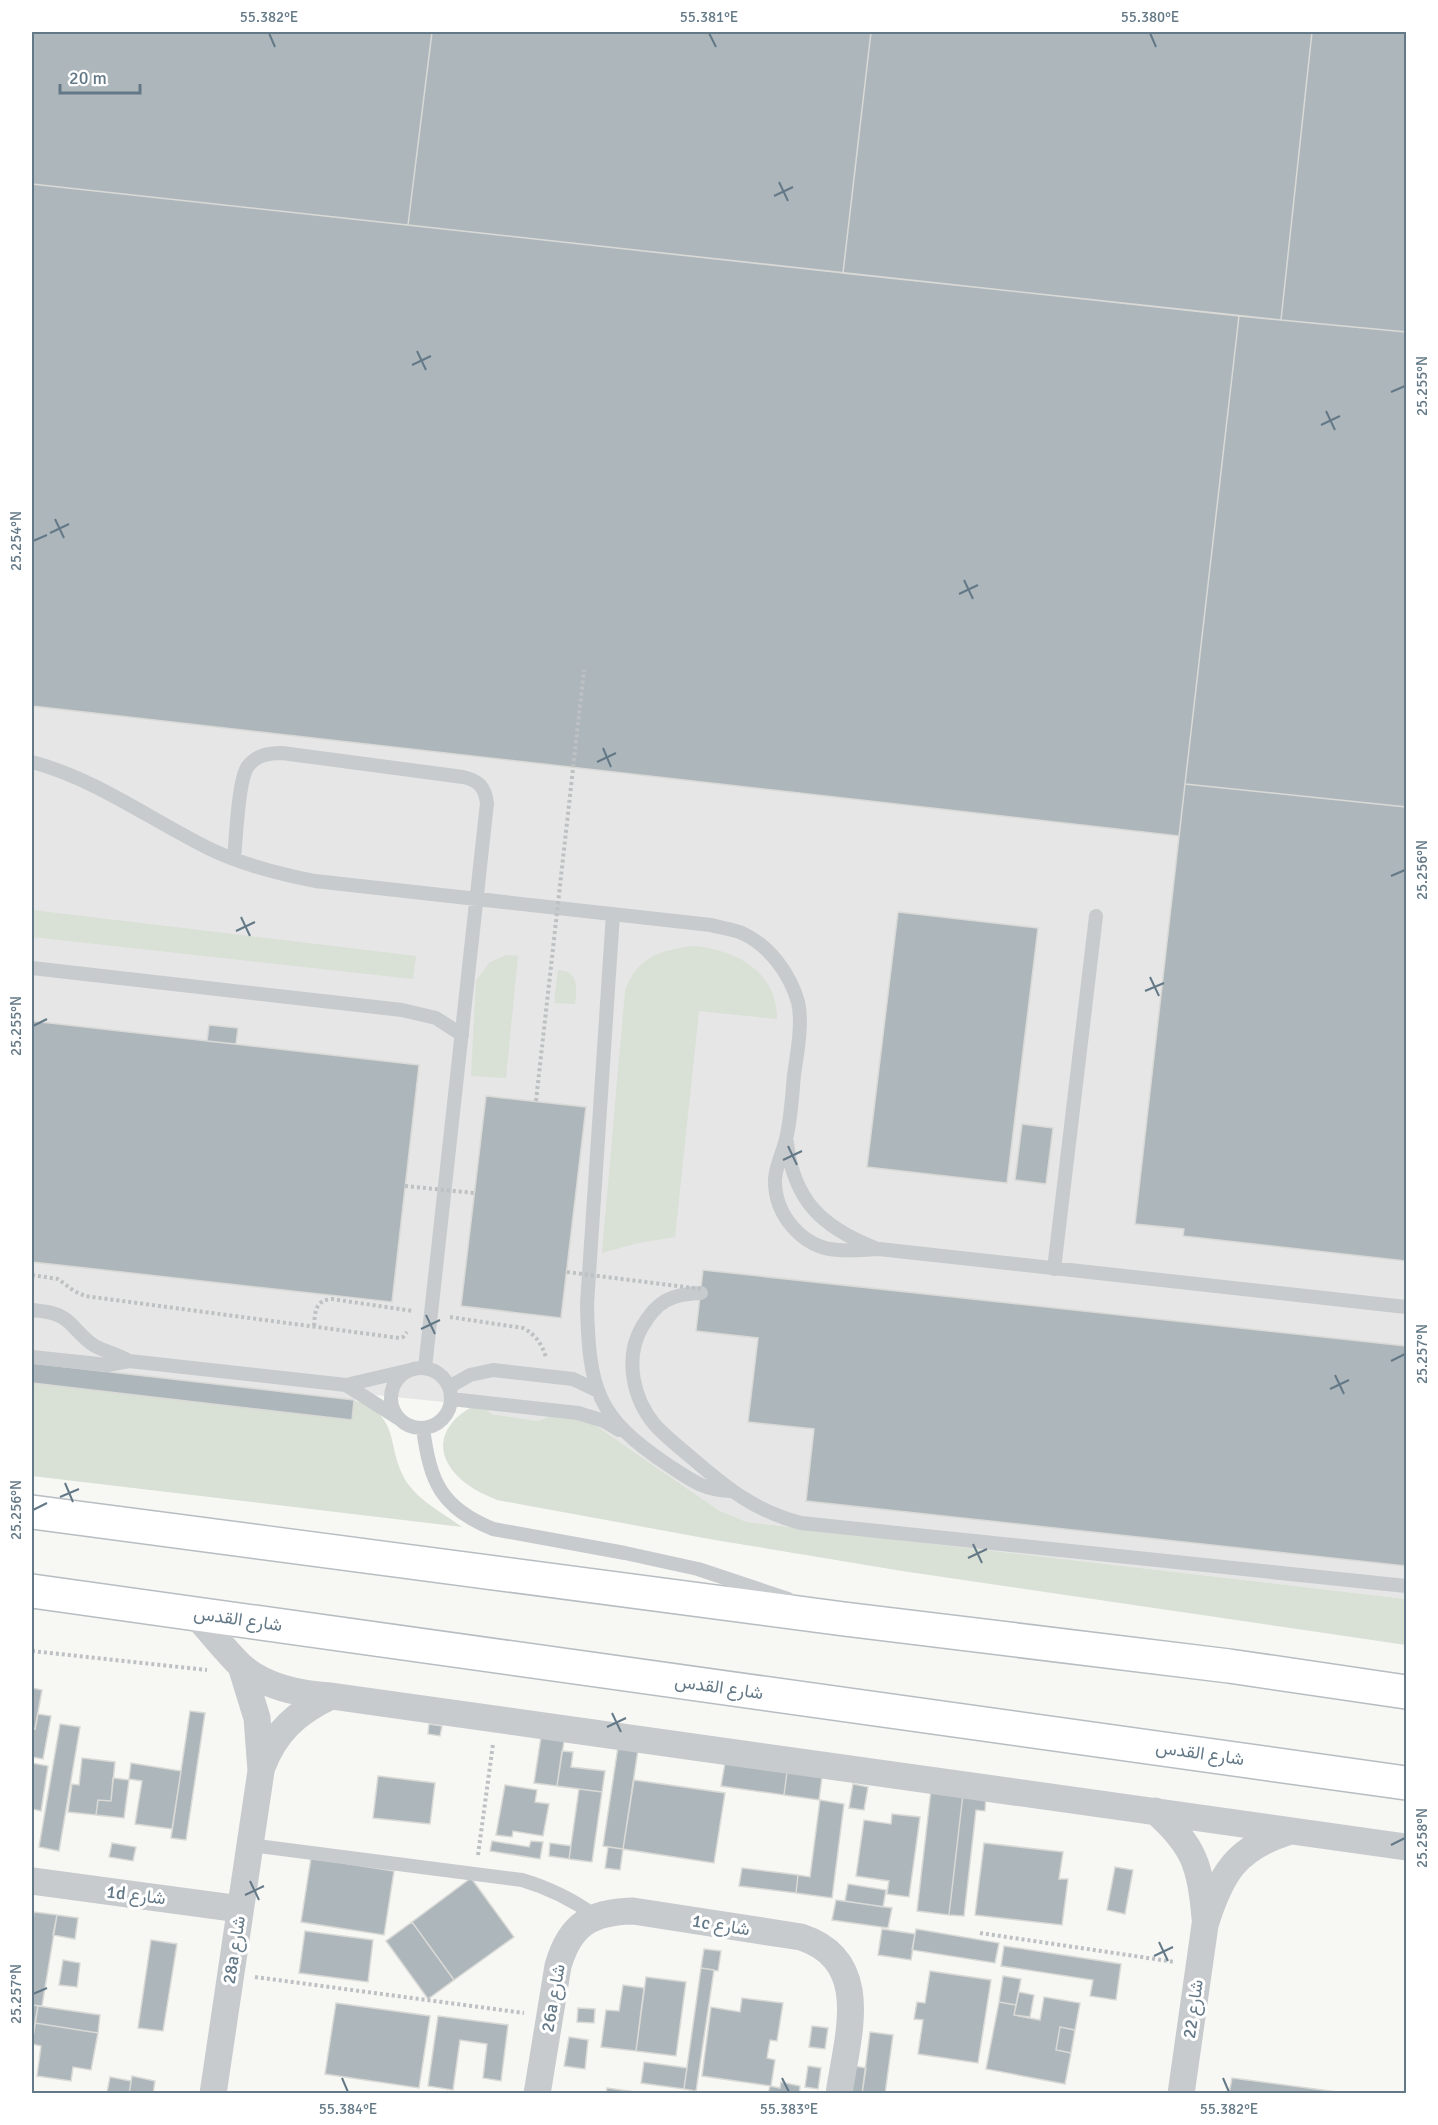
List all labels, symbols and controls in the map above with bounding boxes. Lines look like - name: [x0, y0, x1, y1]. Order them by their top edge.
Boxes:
- text: 55.382°E: [240, 8, 298, 26]
- text: 55.381°E: [680, 8, 738, 26]
- text: 55.380°E: [1121, 8, 1179, 26]
- scale bar: [60, 57, 140, 95]
- text: 20 m: [69, 67, 107, 89]
- text: 25.255°N: [1413, 356, 1431, 416]
- text: 25.254°N: [7, 511, 25, 571]
- text: 25.256°N: [1413, 840, 1431, 900]
- text: 25.255°N: [7, 996, 25, 1056]
- text: 25.257°N: [1413, 1324, 1431, 1384]
- text: 25.256°N: [7, 1480, 25, 1540]
- street label: شارع القدس: [192, 1602, 284, 1637]
- street label: شارع القدس: [673, 1670, 765, 1705]
- street label: شارع القدس: [1154, 1736, 1246, 1771]
- text: 25.258°N: [1413, 1808, 1431, 1868]
- street label: 1d شارع: [105, 1880, 167, 1911]
- street label: 1c شارع: [690, 1910, 752, 1941]
- street label: 28a شارع: [218, 1914, 251, 1986]
- street label: 26a شارع: [536, 1962, 571, 2034]
- text: 25.257°N: [7, 1964, 25, 2024]
- street label: شارع 22: [1178, 1978, 1209, 2040]
- text: 55.384°E: [319, 2100, 377, 2118]
- text: 55.383°E: [760, 2100, 818, 2118]
- text: 55.382°E: [1200, 2100, 1258, 2118]

